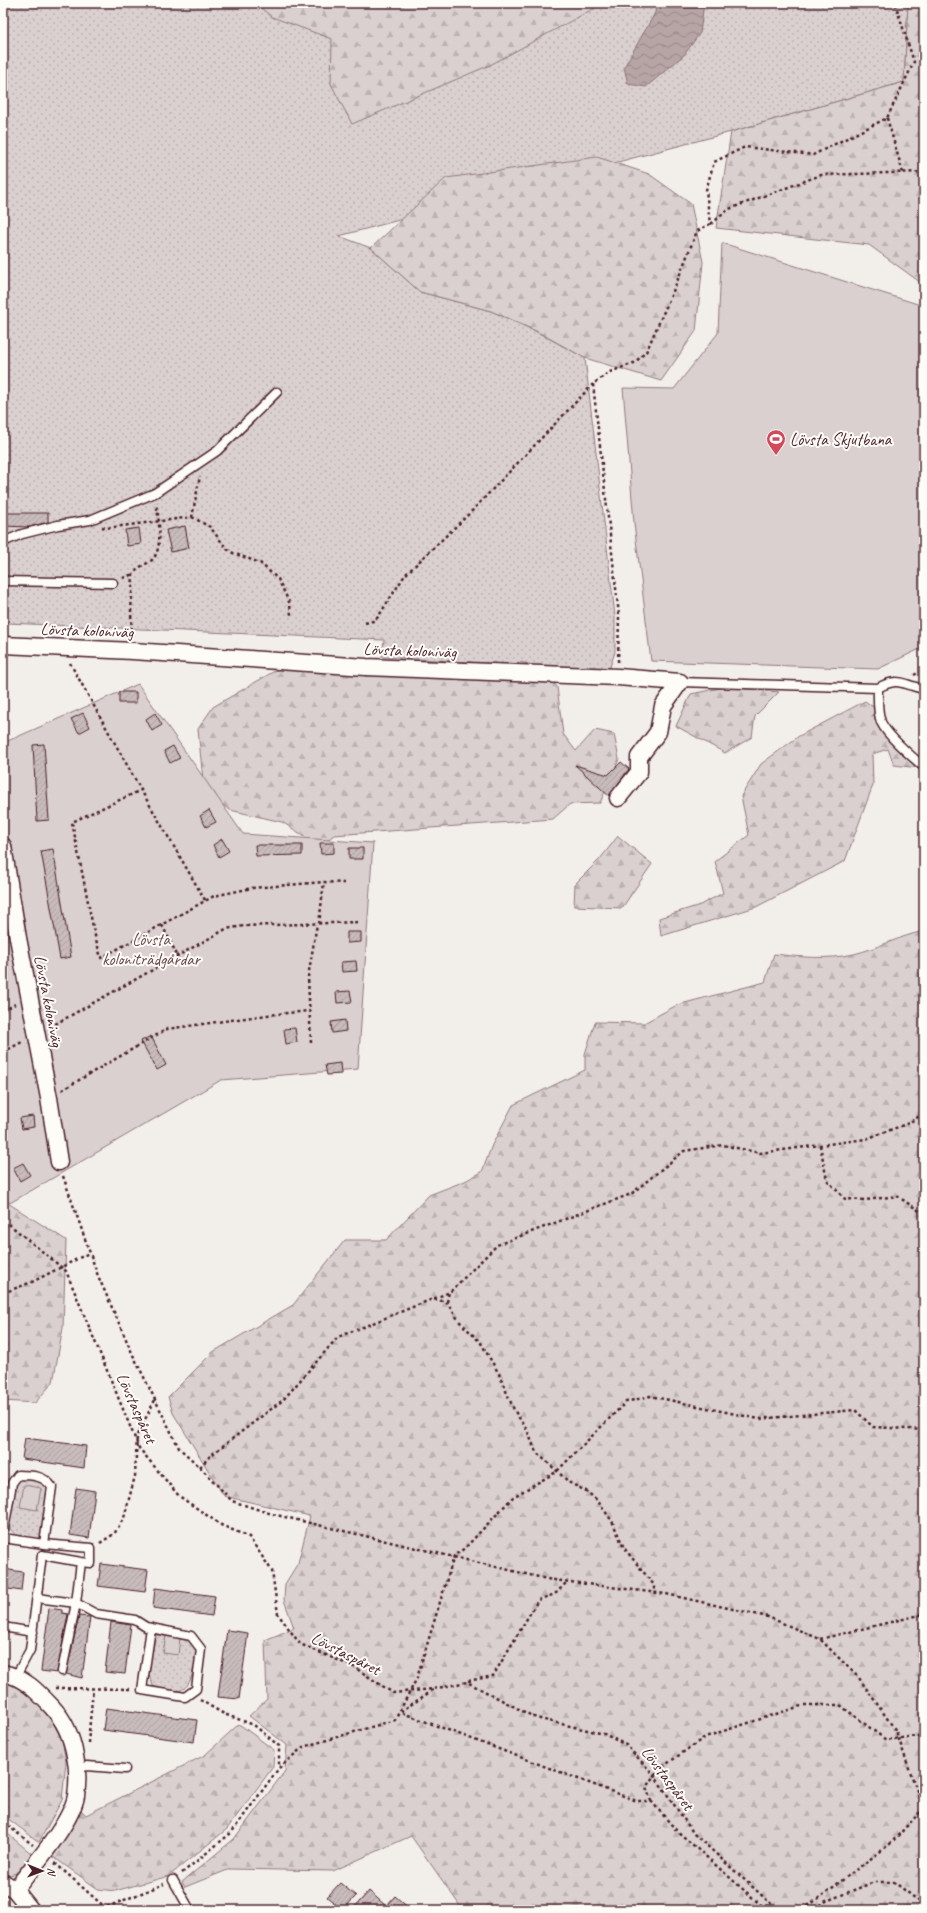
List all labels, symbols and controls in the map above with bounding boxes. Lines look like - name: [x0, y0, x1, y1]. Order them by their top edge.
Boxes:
- sports icon: Lövsta Skjutbana: [765, 428, 787, 456]
- place label: Lövsta Skjutbana: [790, 429, 893, 450]
- street label: Lövsta koloniväg: [40, 618, 135, 643]
- street label: Lövsta koloniväg: [363, 638, 458, 663]
- park label: Lövsta koloniträdgårdar: [102, 929, 202, 970]
- street label: Lövsta koloniväg: [29, 953, 68, 1050]
- street label: Lövstaspåret: [112, 1370, 162, 1449]
- street label: Lövstaspåret: [308, 1627, 386, 1681]
- street label: Lövstaspåret: [637, 1742, 700, 1816]
- north arrow: [22, 1851, 62, 1891]
- text: N: [45, 1868, 59, 1877]

